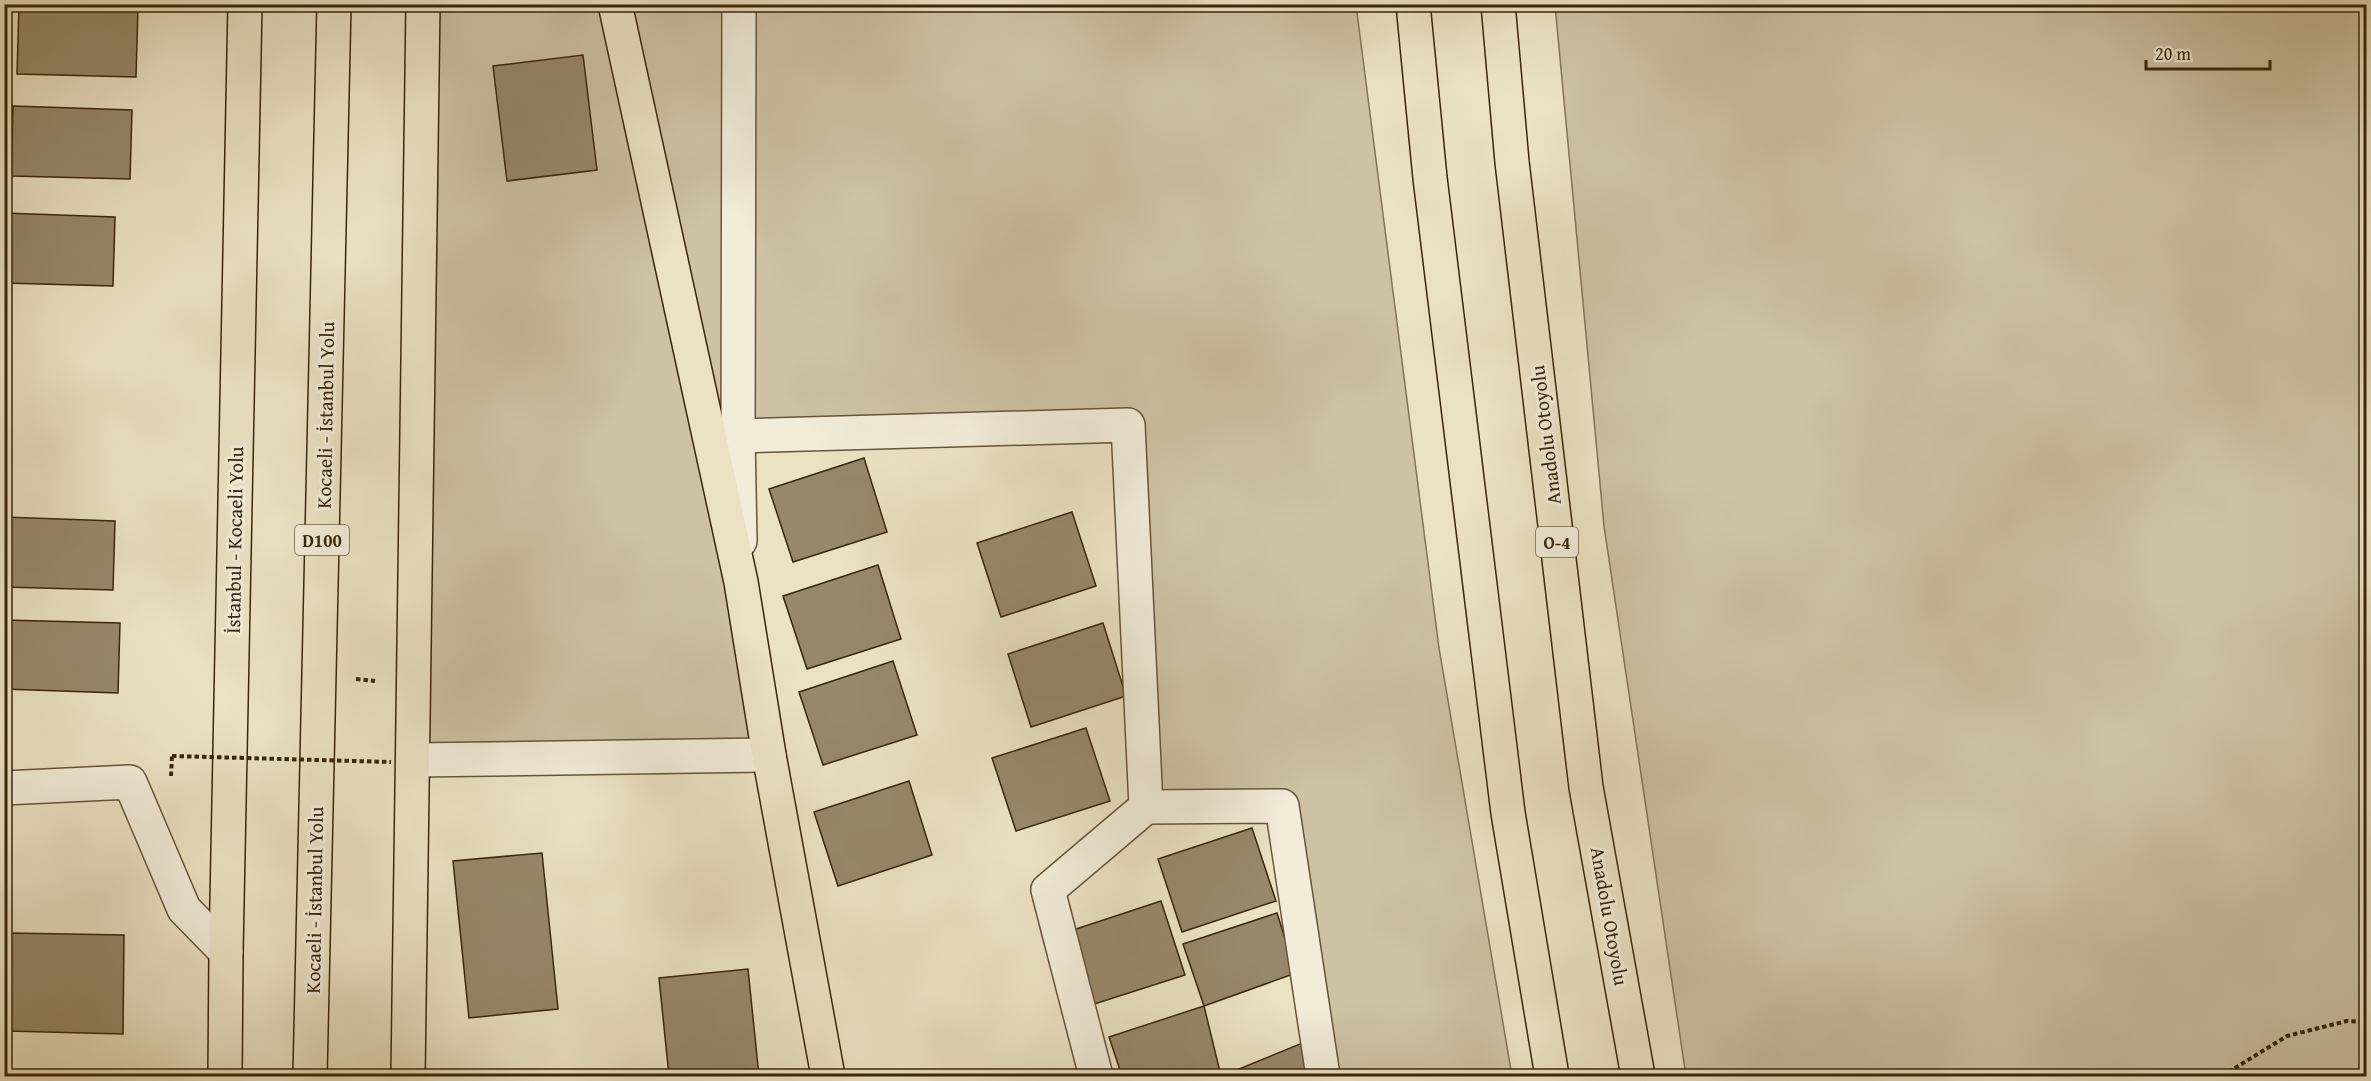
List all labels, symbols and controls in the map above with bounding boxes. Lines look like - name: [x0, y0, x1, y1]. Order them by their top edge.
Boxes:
- scale bar: [2146, 33, 2270, 71]
- text: 20 m: [2155, 40, 2191, 67]
- street label: Kocaeli - İstanbul Yolu: [309, 321, 341, 509]
- street label: Anadolu Otoyolu: [1522, 364, 1568, 506]
- street label: İstanbul - Kocaeli Yolu: [218, 446, 250, 634]
- road number: D100: [295, 525, 349, 555]
- road number: O-4: [1536, 527, 1578, 557]
- street label: Kocaeli - İstanbul Yolu: [298, 806, 330, 994]
- street label: Anadolu Otoyolu: [1584, 844, 1636, 988]

